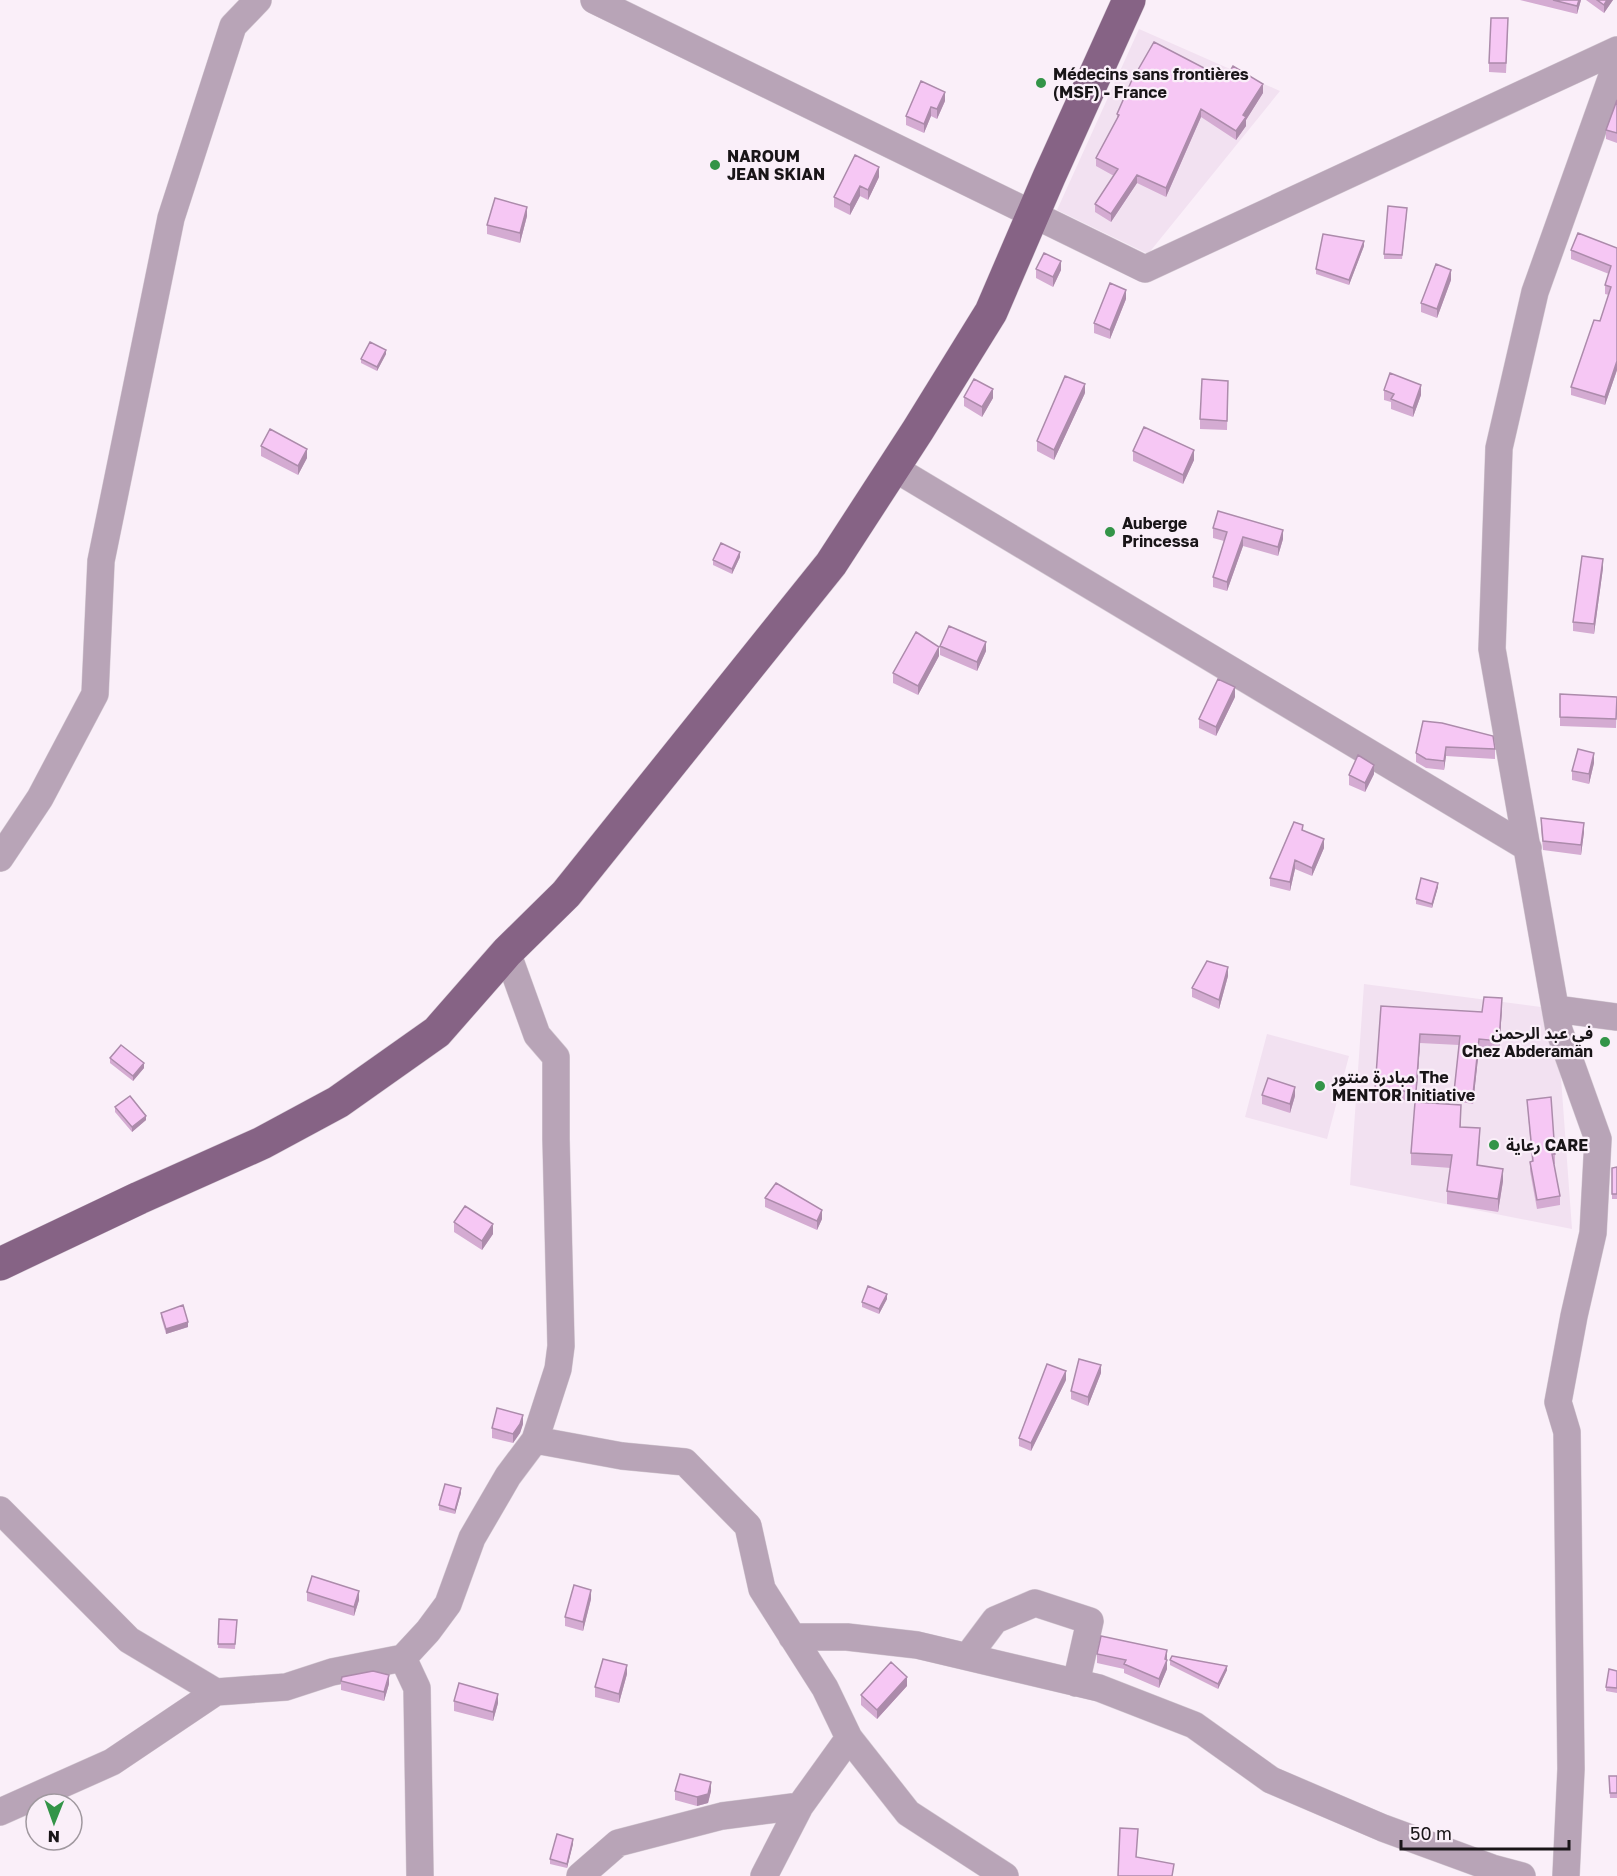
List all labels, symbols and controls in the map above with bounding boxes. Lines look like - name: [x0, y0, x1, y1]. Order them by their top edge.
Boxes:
- place label: Médecins sans frontières (MSF) - France: [1053, 64, 1249, 102]
- marker: Médecins sans frontières (MSF) - France: [1034, 76, 1048, 90]
- place label: NAROUM JEAN SKIAN: [727, 146, 825, 184]
- marker: NAROUM JEAN SKIAN: [708, 158, 722, 172]
- place label: Auberge Princessa: [1122, 513, 1199, 551]
- marker: Auberge Princessa: [1103, 525, 1117, 539]
- place label: في عبد الرحمن Chez Abderaman: [1462, 1023, 1593, 1061]
- marker: في عبد الرحمن Chez Abderaman: [1598, 1035, 1612, 1049]
- place label: مبادرة منتور The MENTOR Initiative: [1331, 1067, 1475, 1105]
- marker: مبادرة منتور The MENTOR Initiative: [1313, 1079, 1327, 1093]
- place label: رعاية CARE: [1506, 1135, 1588, 1155]
- marker: رعاية CARE: [1487, 1138, 1501, 1152]
- north arrow: [24, 1792, 84, 1852]
- scale bar: [1401, 1813, 1569, 1851]
- text: 50 m: [1410, 1822, 1452, 1844]
- text: N: [47, 1827, 60, 1847]

